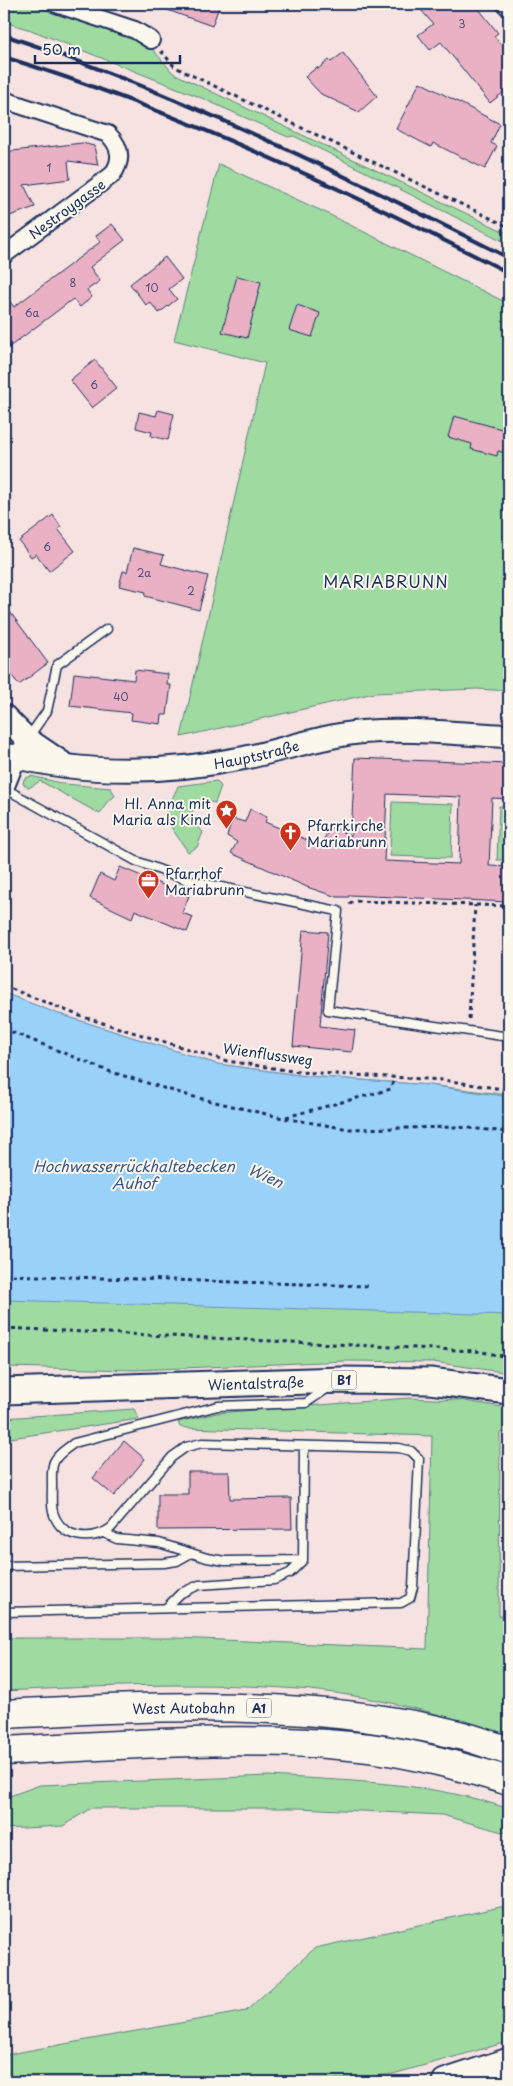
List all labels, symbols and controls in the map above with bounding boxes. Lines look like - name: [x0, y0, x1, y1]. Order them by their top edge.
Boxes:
- house number: 3: [458, 15, 466, 32]
- scale bar: [35, 32, 180, 64]
- text: 50 m: [42, 37, 81, 60]
- house number: 1: [47, 159, 52, 176]
- street label: Nestroygasse: [24, 174, 110, 244]
- house number: 8: [70, 274, 77, 291]
- house number: 10: [146, 279, 158, 296]
- house number: 6a: [25, 304, 39, 321]
- house number: 6: [90, 376, 98, 393]
- house number: 6: [43, 538, 51, 555]
- house number: 2a: [137, 564, 151, 581]
- district label: MARIABRUNN: [323, 569, 449, 593]
- house number: 2: [187, 582, 195, 599]
- house number: 40: [113, 688, 129, 705]
- street label: Hauptstraße: [212, 734, 301, 774]
- place label: Hl. Anna mit Maria als Kind: [112, 793, 211, 830]
- place icon: Hl. Anna mit Maria als Kind: [215, 799, 239, 830]
- place label: Pfarrkirche Mariabrunn: [307, 815, 387, 852]
- church icon: Pfarrkirche Mariabrunn: [279, 821, 303, 852]
- place label: Pfarrhof Mariabrunn: [165, 863, 245, 900]
- office icon: Pfarrhof Mariabrunn: [137, 869, 161, 900]
- street label: Wienflussweg: [222, 1037, 314, 1071]
- water label: Hochwasserrückhaltebecken Auhof: [33, 1154, 236, 1194]
- water label: Wien: [245, 1157, 288, 1194]
- road number: B1: [332, 1370, 356, 1390]
- street label: Wientalstraße: [207, 1371, 304, 1395]
- street label: West Autobahn: [132, 1697, 236, 1719]
- road number: A1: [246, 1699, 272, 1718]

